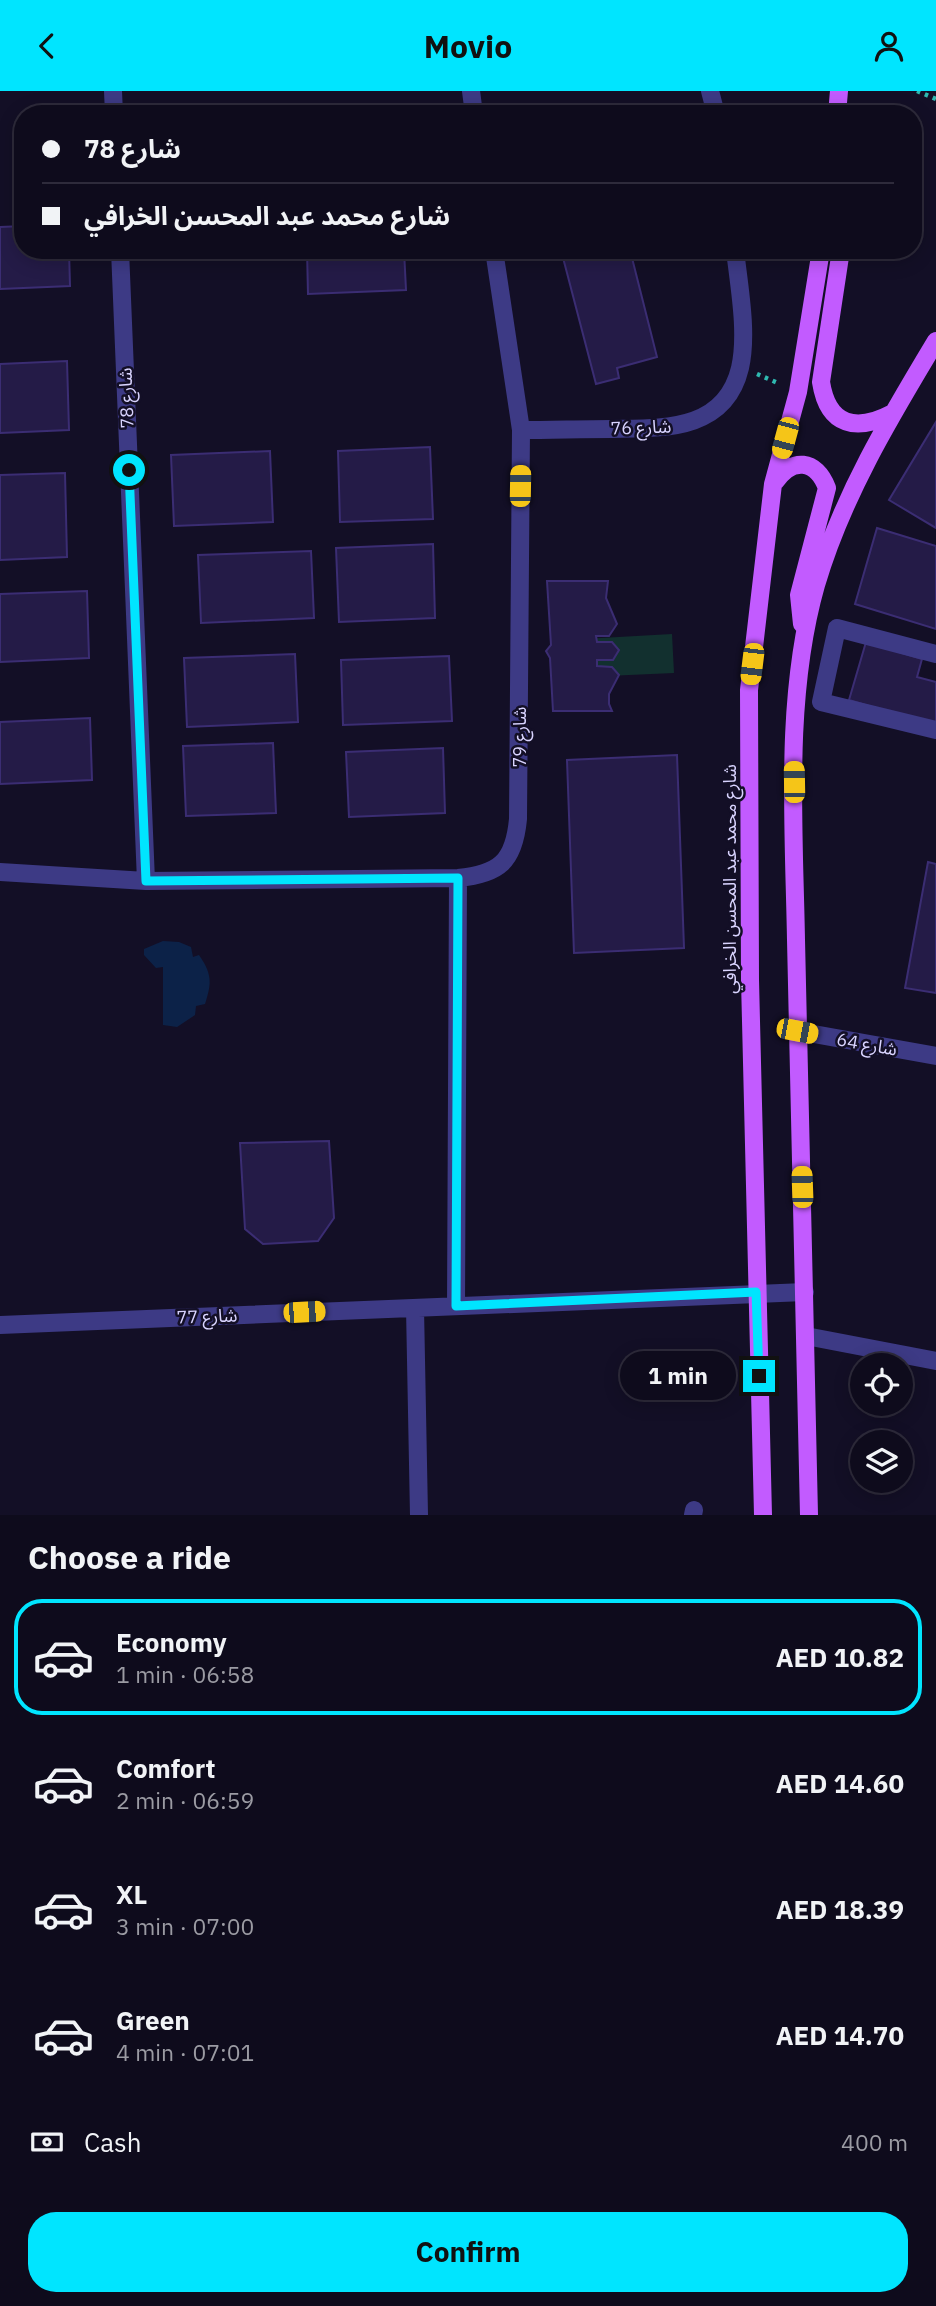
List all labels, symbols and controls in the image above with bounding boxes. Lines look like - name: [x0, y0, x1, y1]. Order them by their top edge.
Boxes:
- text: Movio: [424, 25, 512, 67]
- icon: back: [28, 27, 66, 65]
- icon: person: [870, 27, 908, 65]
- text: شارع 78: [84, 131, 181, 165]
- text: شارع محمد عبد المحسن الخرافي: [84, 198, 450, 232]
- street label: شارع 78: [113, 367, 142, 429]
- street label: شارع 76: [610, 414, 672, 443]
- car: [770, 415, 801, 461]
- route start: [113, 454, 145, 486]
- car: [510, 465, 531, 507]
- car: [740, 642, 765, 686]
- street label: شارع 79: [508, 707, 534, 767]
- car: [784, 761, 805, 803]
- street label: شارع محمد عبد المحسن الخرافي: [718, 764, 744, 994]
- car: [775, 1017, 820, 1045]
- street label: شارع 64: [834, 1027, 899, 1064]
- car: [791, 1166, 814, 1208]
- car: [283, 1300, 326, 1324]
- street label: شارع 77: [176, 1303, 238, 1332]
- callout: 1 min: [619, 1351, 734, 1401]
- map controls: [850, 1353, 913, 1493]
- button: locate: [850, 1353, 913, 1416]
- text: 1 min: [648, 1360, 708, 1390]
- route end: [743, 1360, 775, 1392]
- button: layers: [850, 1430, 913, 1493]
- text: Choose a ride: [28, 1536, 231, 1578]
- text: Economy: [116, 1625, 227, 1659]
- icon: car: [32, 1626, 95, 1689]
- text: AED 10.82: [776, 1640, 904, 1674]
- text: 1 min · 06:58: [116, 1659, 254, 1689]
- text: Comfort: [116, 1751, 215, 1785]
- icon: car: [32, 1752, 95, 1815]
- text: AED 14.60: [776, 1766, 904, 1800]
- text: 2 min · 06:59: [116, 1785, 254, 1815]
- text: XL: [116, 1877, 147, 1911]
- icon: car: [32, 1878, 95, 1941]
- text: AED 18.39: [776, 1892, 904, 1926]
- text: 3 min · 07:00: [116, 1911, 254, 1941]
- text: Green: [116, 2003, 190, 2037]
- icon: car: [32, 2004, 95, 2067]
- text: AED 14.70: [776, 2018, 904, 2052]
- text: 4 min · 07:01: [116, 2037, 254, 2067]
- icon: cash: [28, 2123, 66, 2161]
- text: Cash: [84, 2125, 141, 2159]
- text: 400 m: [841, 2127, 908, 2157]
- button: Confirm: [28, 2212, 908, 2292]

